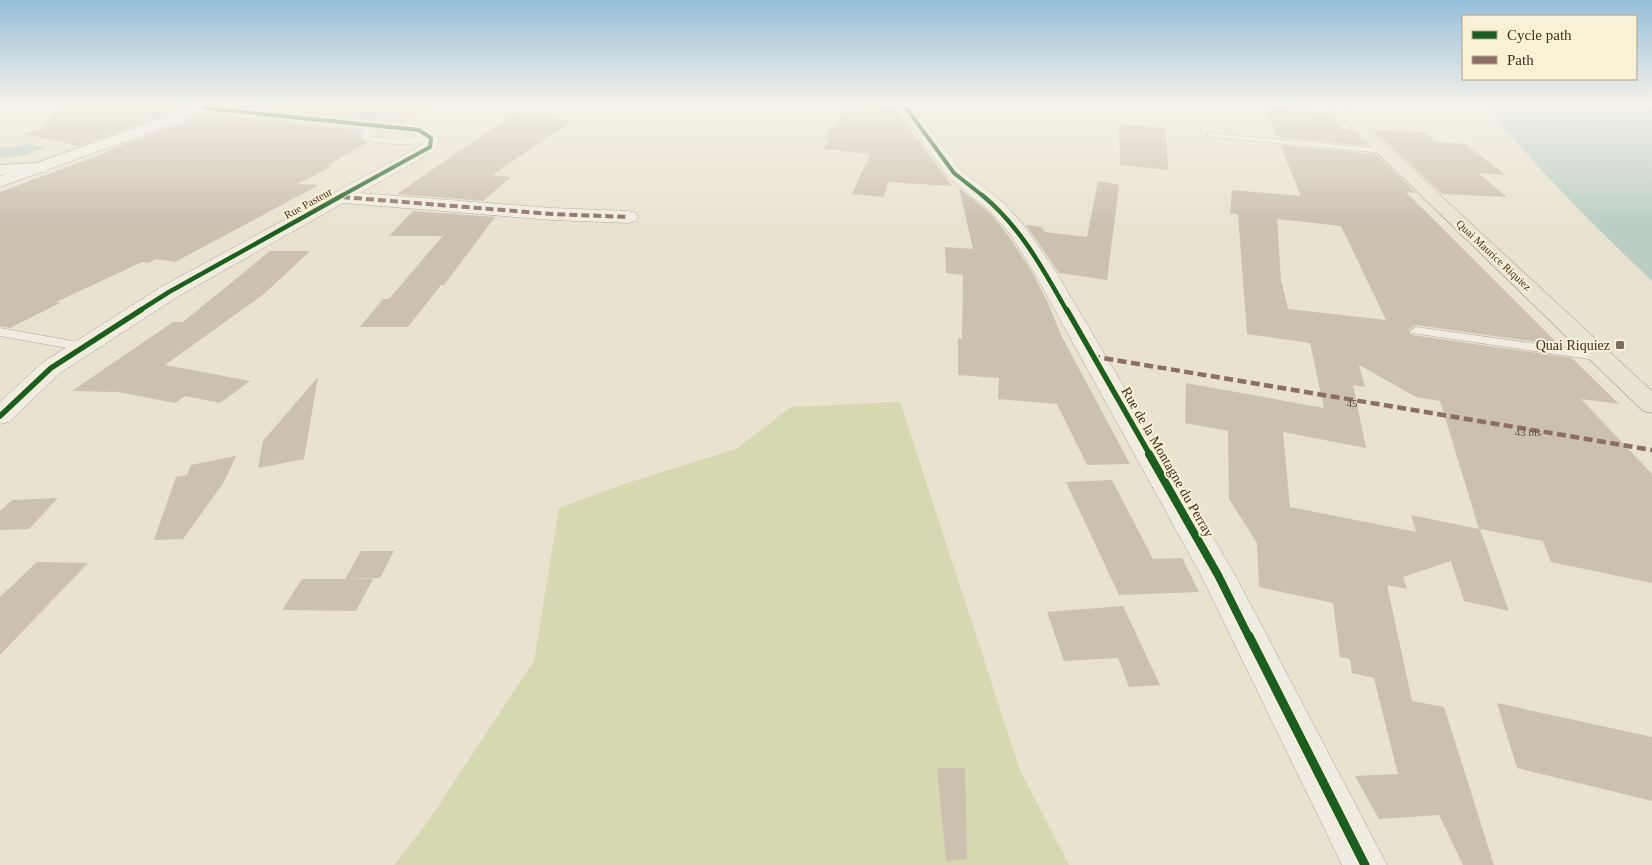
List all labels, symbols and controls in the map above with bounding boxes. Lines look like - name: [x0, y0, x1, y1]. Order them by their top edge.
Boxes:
- legend: [1462, 15, 1637, 80]
- text: Cycle path: [1507, 27, 1572, 43]
- text: Path: [1507, 52, 1534, 68]
- street label: Rue Pasteur: [282, 185, 334, 221]
- street label: Quai Maurice Riquiez: [1454, 217, 1534, 293]
- place label: Quai Riquiez: [1536, 338, 1610, 353]
- marker: Quai Riquiez: [1614, 339, 1626, 351]
- street label: Rue de la Montagne du Perray: [1118, 385, 1217, 540]
- house number: 45: [1347, 397, 1358, 409]
- house number: 43 bis: [1515, 426, 1541, 438]

